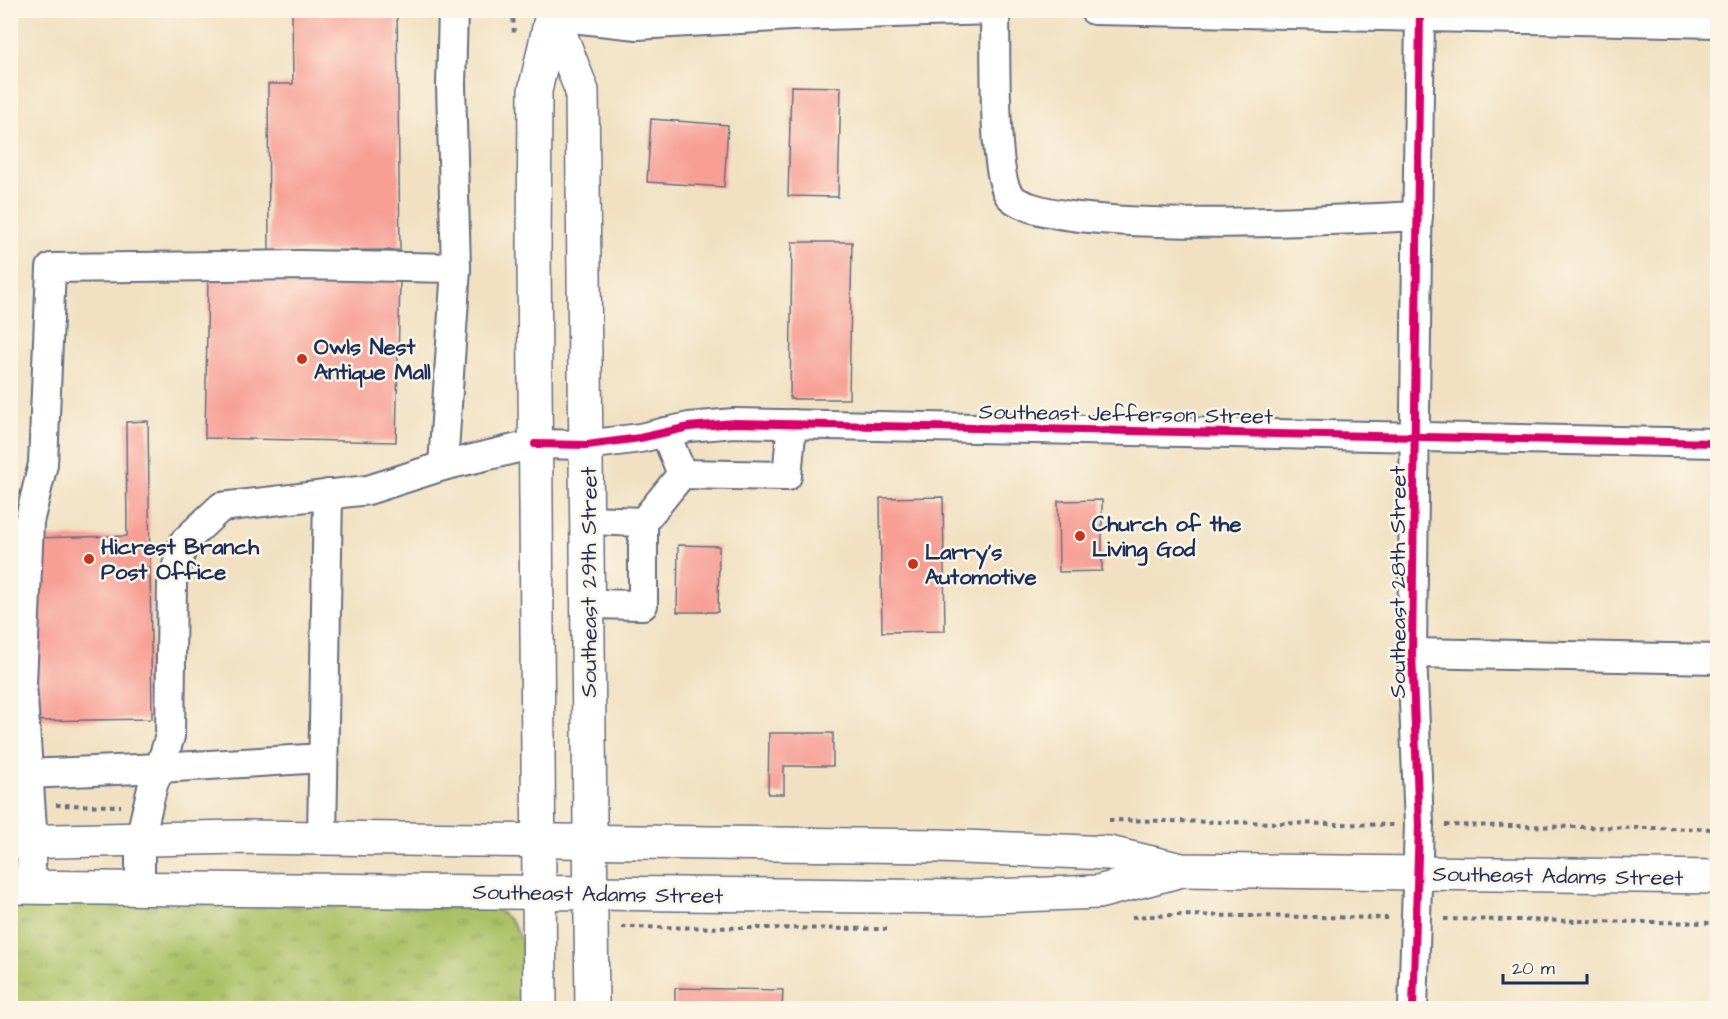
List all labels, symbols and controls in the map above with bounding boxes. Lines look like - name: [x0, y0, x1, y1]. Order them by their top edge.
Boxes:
- place label: Owls Nest Antique Mall: [314, 332, 431, 388]
- marker: Owls Nest Antique Mall: [295, 352, 309, 366]
- street label: Southeast Jefferson Street: [979, 396, 1273, 433]
- street label: Southeast 29th Street: [574, 466, 605, 697]
- street label: Southeast 28th Street: [1383, 466, 1414, 698]
- place label: Church of the Living God: [1092, 509, 1241, 566]
- marker: Church of the Living God: [1073, 529, 1087, 543]
- place label: Hicrest Branch Post Office: [101, 532, 260, 588]
- place label: Larry's Automotive: [925, 537, 1037, 593]
- marker: Hicrest Branch Post Office: [82, 552, 96, 566]
- marker: Larry's Automotive: [906, 557, 920, 571]
- street label: Southeast Adams Street: [1432, 859, 1684, 894]
- street label: Southeast Adams Street: [472, 877, 724, 912]
- scale bar: [1503, 947, 1587, 985]
- text: 20 m: [1512, 956, 1555, 981]

